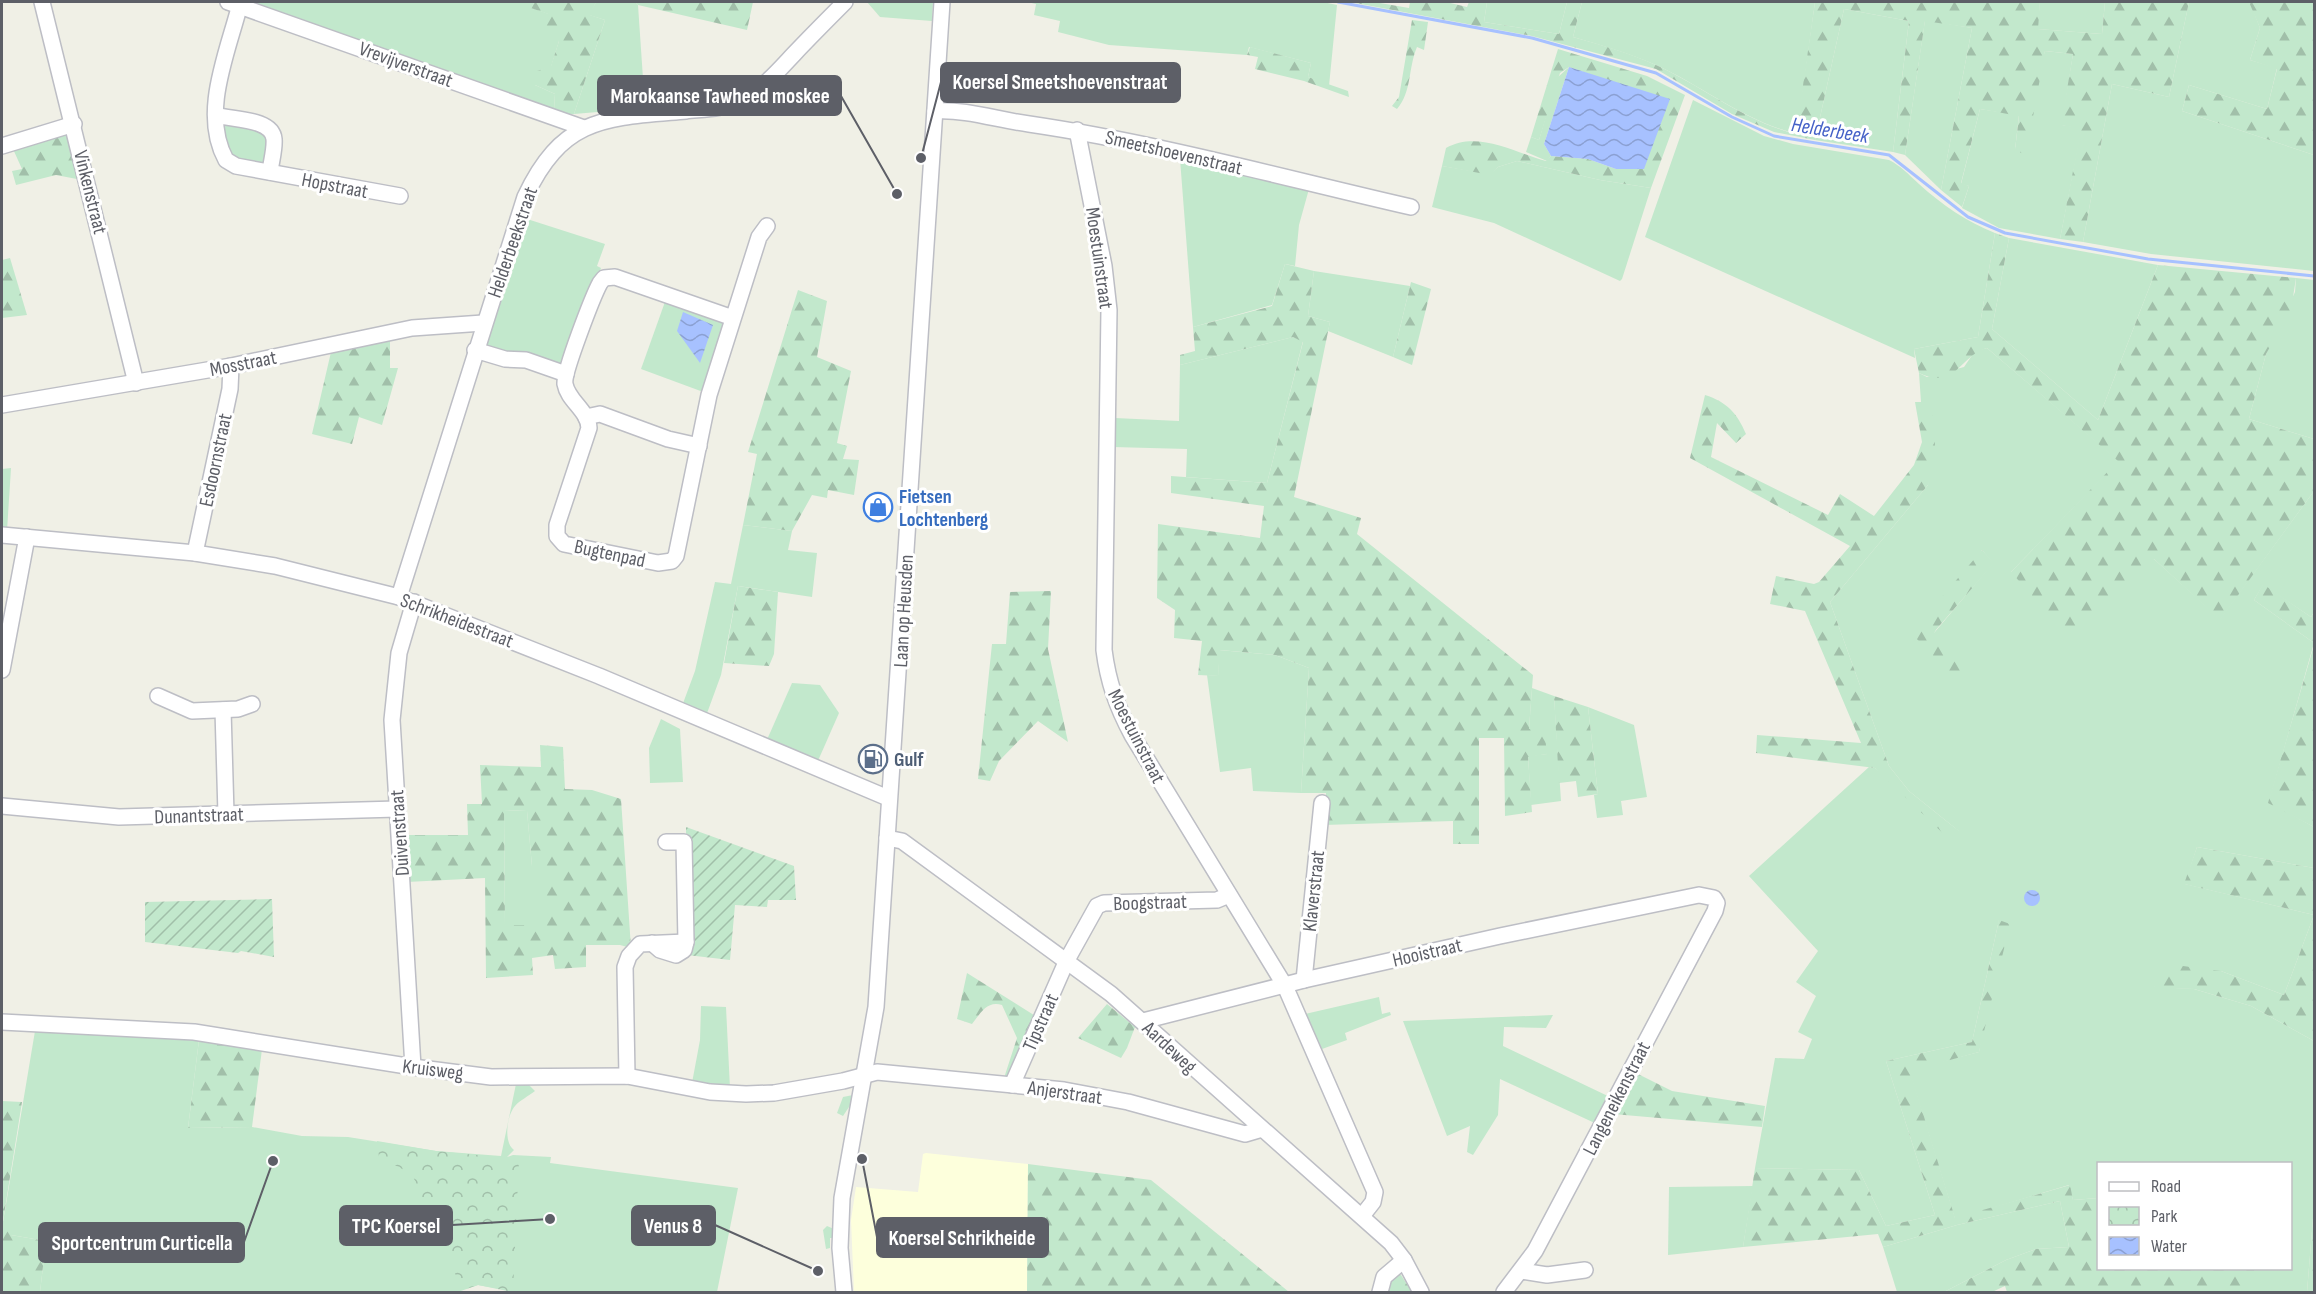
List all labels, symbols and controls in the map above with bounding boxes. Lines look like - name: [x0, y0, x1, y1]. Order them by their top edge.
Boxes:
- street label: Vrevijverstraat: [355, 37, 456, 93]
- callout: Koersel Smeetshoevenstraat: [941, 63, 1180, 102]
- text: Koersel Smeetshoevenstraat: [953, 70, 1168, 95]
- callout: Marokaanse Tawheed moskee: [598, 76, 841, 115]
- text: Marokaanse Tawheed moskee: [610, 84, 830, 109]
- water label: Helderbeek: [1790, 112, 1871, 149]
- street label: Smeetshoevenstraat: [1103, 126, 1245, 180]
- street label: Vinkenstraat: [68, 148, 112, 237]
- street label: Hopstraat: [300, 168, 370, 204]
- street label: Helderbeekstraat: [483, 184, 543, 301]
- street label: Moestuinstraat: [1080, 206, 1118, 310]
- street label: Mosstraat: [208, 346, 279, 382]
- street label: Esdoornstraat: [194, 411, 238, 509]
- place label: Fietsen Lochtenberg: [899, 485, 989, 532]
- shop icon: Fietsen Lochtenberg: [862, 491, 894, 523]
- street label: Bugtenpad: [572, 535, 648, 573]
- street label: Laan op Heusden: [889, 554, 919, 668]
- street label: Schrikheidestraat: [397, 588, 517, 653]
- street label: Moestuinstraat: [1102, 685, 1170, 787]
- fuel station icon: Gulf: [857, 743, 889, 775]
- place label: Gulf: [894, 748, 924, 772]
- street label: Duivenstraat: [385, 789, 415, 877]
- street label: Dunantstraat: [154, 802, 244, 830]
- street label: Klaverstraat: [1298, 849, 1330, 933]
- street label: Boogstraat: [1113, 890, 1187, 916]
- street label: Hooistraat: [1390, 933, 1464, 973]
- street label: Tipstraat: [1018, 990, 1064, 1055]
- street label: Aardeweg: [1136, 1016, 1201, 1079]
- street label: Langeneikenstraat: [1578, 1038, 1656, 1159]
- street label: Kruisweg: [401, 1054, 465, 1086]
- street label: Anjerstraat: [1025, 1076, 1104, 1110]
- legend: [2097, 1162, 2292, 1270]
- text: Road: [2151, 1176, 2181, 1197]
- callout: TPC Koersel: [340, 1206, 452, 1245]
- callout: Venus 8: [632, 1206, 715, 1245]
- text: Park: [2151, 1206, 2177, 1227]
- text: TPC Koersel: [352, 1214, 440, 1239]
- text: Venus 8: [644, 1214, 702, 1239]
- callout: Koersel Schrikheide: [877, 1218, 1048, 1257]
- callout: Sportcentrum Curticella: [39, 1223, 244, 1262]
- text: Koersel Schrikheide: [889, 1226, 1036, 1251]
- text: Sportcentrum Curticella: [51, 1231, 233, 1256]
- text: Water: [2151, 1236, 2187, 1257]

